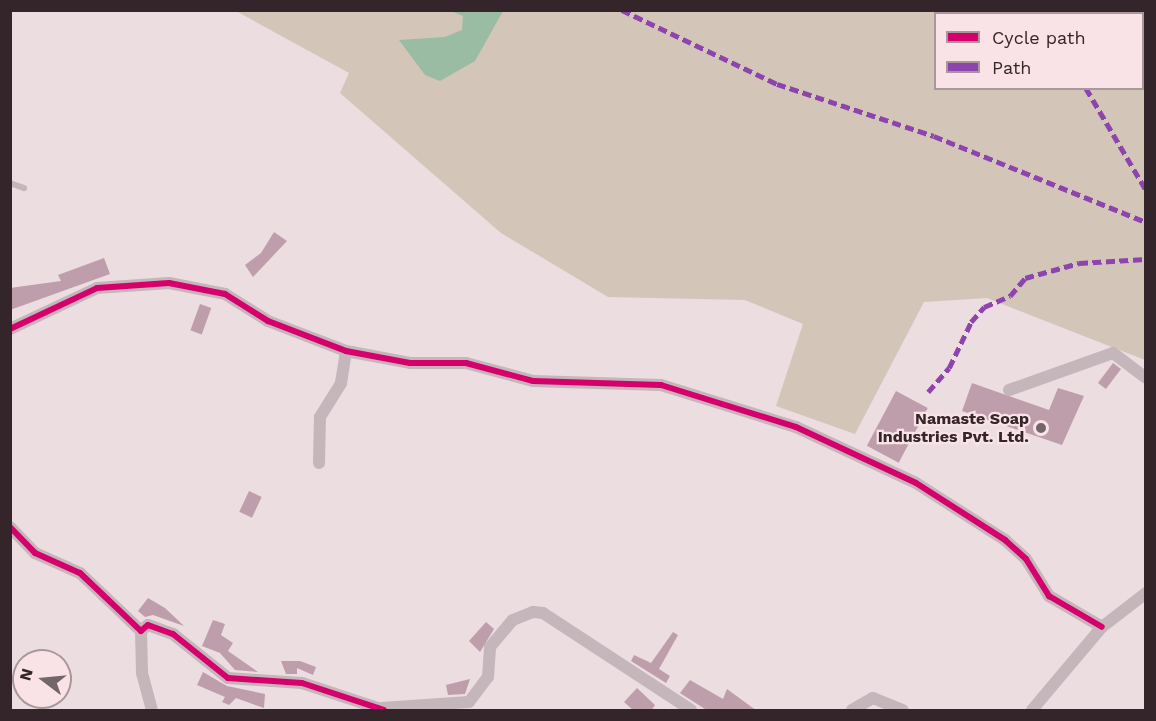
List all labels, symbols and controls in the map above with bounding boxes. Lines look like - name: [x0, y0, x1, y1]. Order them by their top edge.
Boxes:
- legend: [934, 12, 1144, 90]
- text: Cycle path: [992, 27, 1086, 48]
- text: Path: [992, 57, 1032, 78]
- place label: Namaste Soap Industries Pvt. Ltd.: [878, 409, 1029, 447]
- marker: Namaste Soap Industries Pvt. Ltd.: [1034, 421, 1048, 435]
- north arrow: [12, 649, 72, 709]
- text: N: [15, 666, 37, 683]

